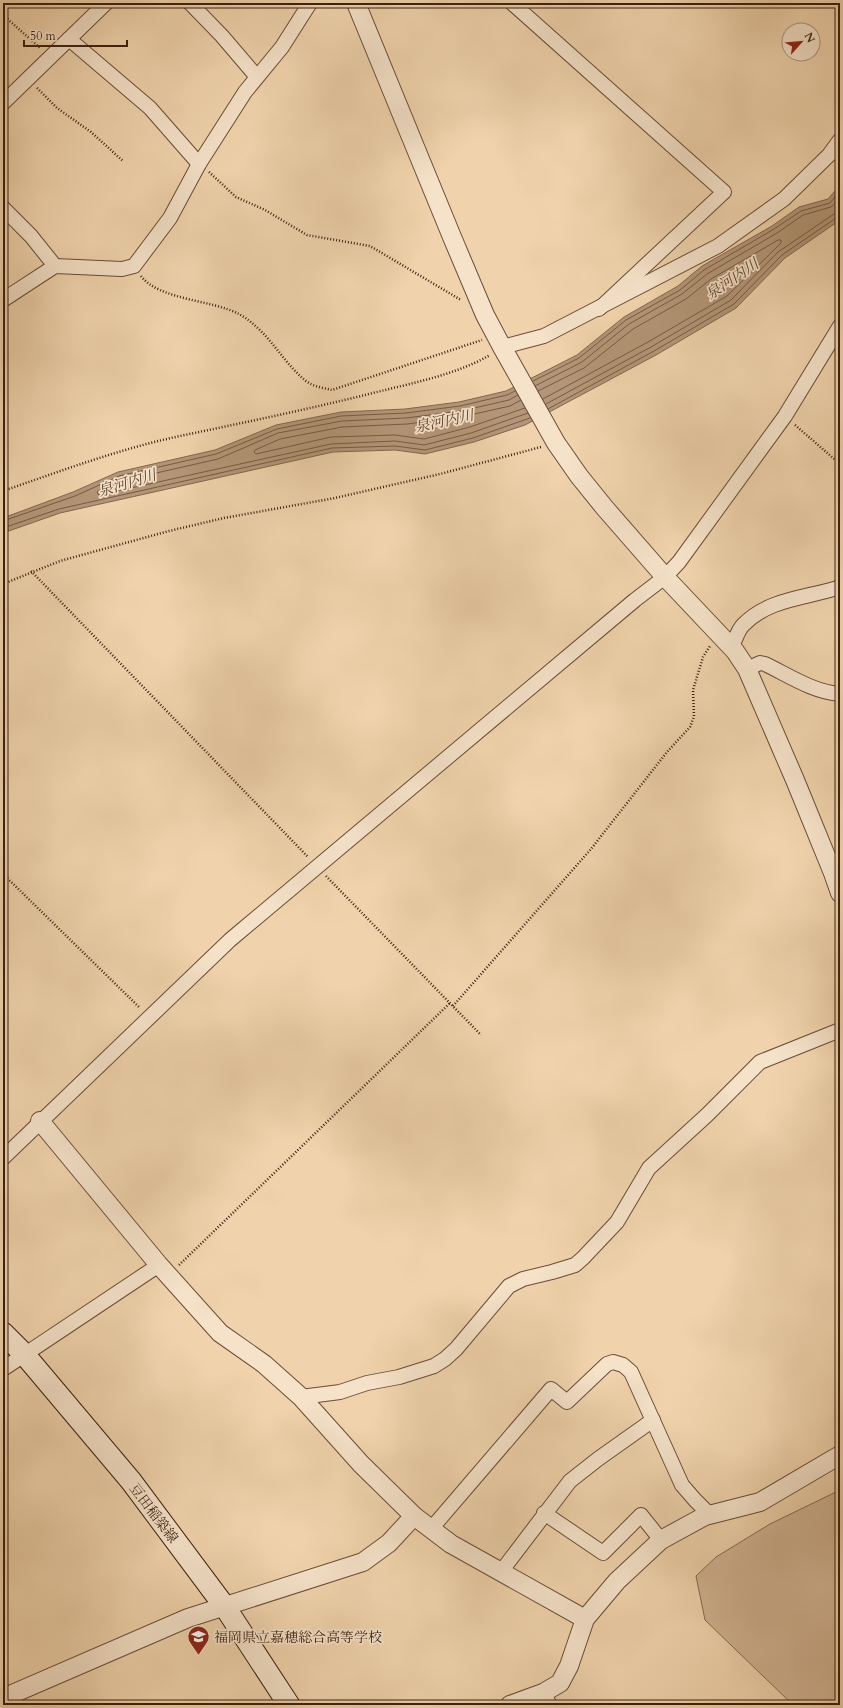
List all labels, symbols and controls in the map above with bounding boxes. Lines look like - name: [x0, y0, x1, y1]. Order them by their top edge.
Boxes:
- scale bar: [24, 22, 127, 48]
- north arrow: [781, 22, 821, 62]
- text: 50 m: [30, 28, 57, 44]
- text: N: [801, 30, 819, 46]
- water label: 泉河内川: [702, 253, 764, 304]
- water label: 泉河内川: [413, 405, 477, 437]
- water label: 泉河内川: [95, 464, 161, 501]
- street label: 豆田稲築線: [125, 1480, 182, 1547]
- school or university icon: 福岡県立嘉穂総合高等学校: [185, 1624, 211, 1657]
- place label: 福岡県立嘉穂総合高等学校: [214, 1628, 382, 1647]

